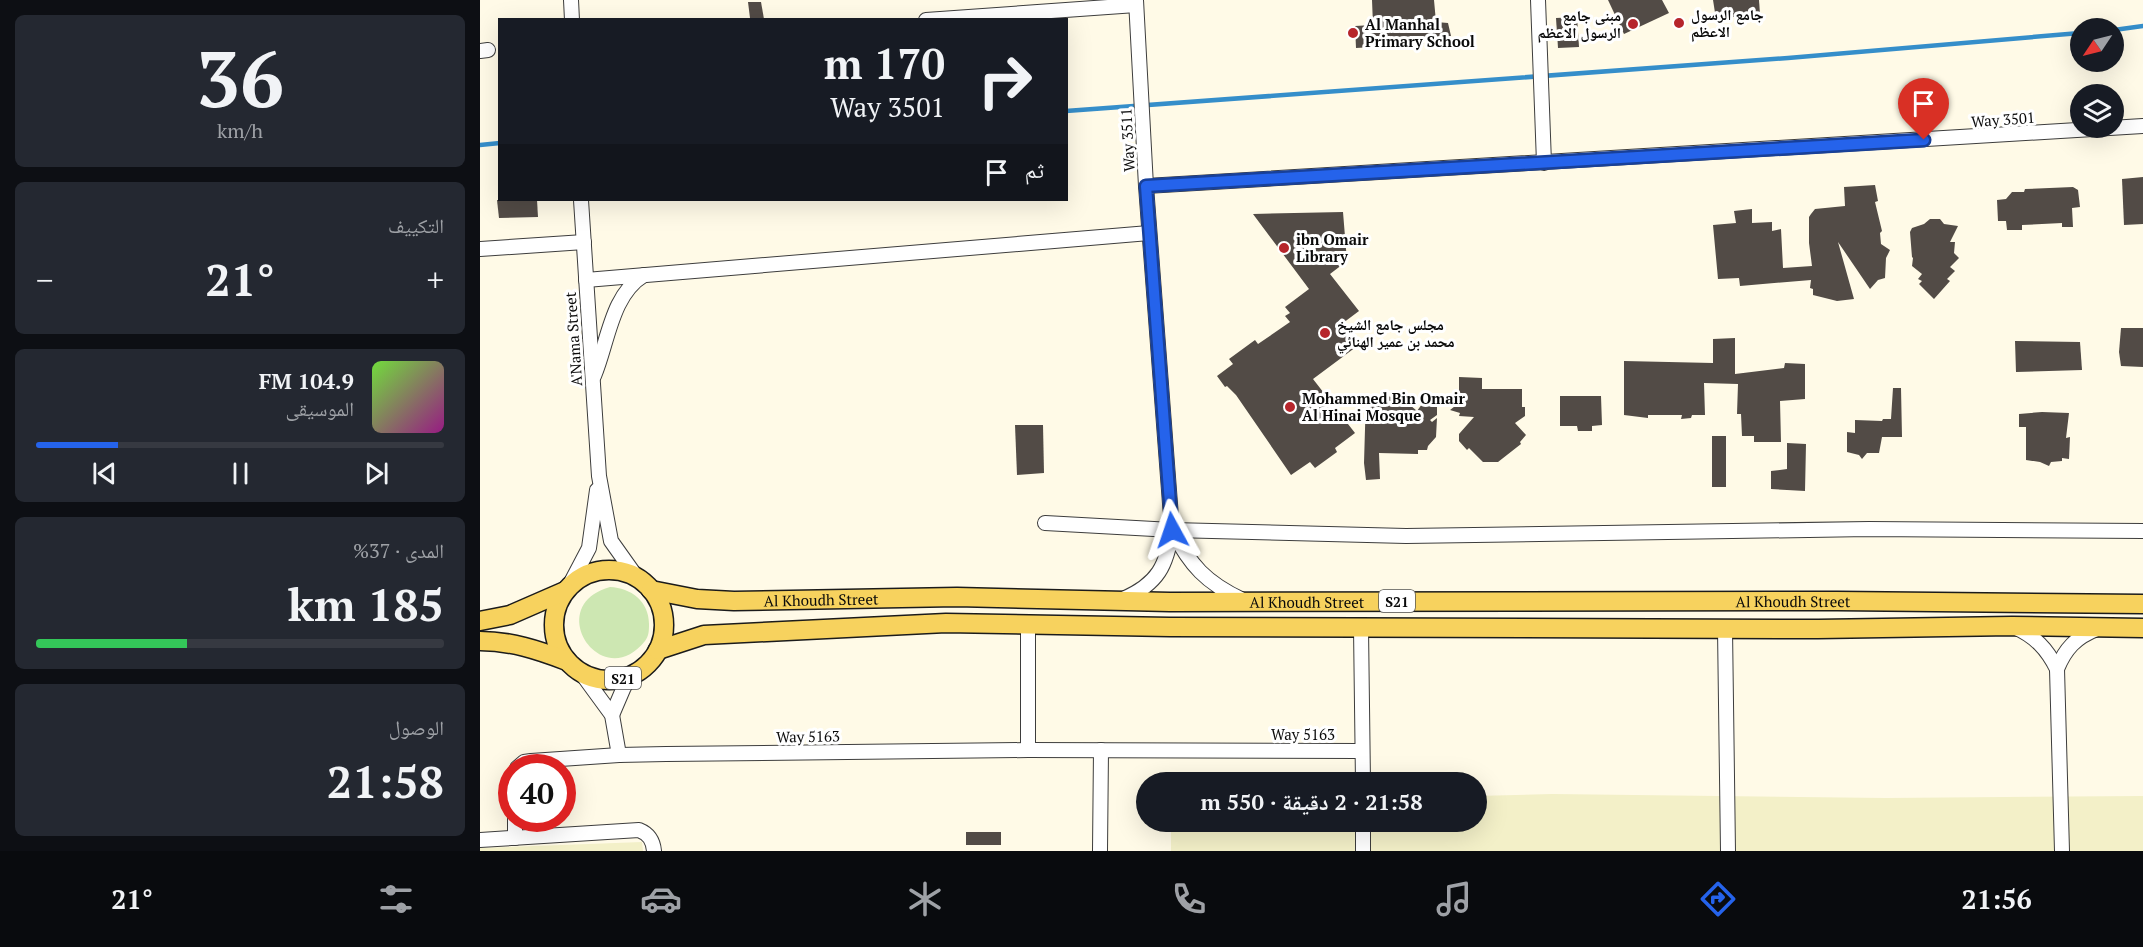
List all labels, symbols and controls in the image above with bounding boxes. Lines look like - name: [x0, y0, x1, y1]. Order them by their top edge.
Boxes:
- place label: جامع الرسول الاعظم: [1691, 4, 1764, 42]
- place label: مبنى جامع الرسول الاعظم: [1537, 5, 1621, 43]
- place label: Al Manhal Primary School: [1365, 14, 1475, 51]
- marker: جامع الرسول الاعظم: [1672, 16, 1686, 30]
- marker: مبنى جامع الرسول الاعظم: [1626, 17, 1640, 31]
- north arrow: [2070, 18, 2124, 72]
- map controls: [2070, 18, 2124, 138]
- text: 36: [196, 26, 284, 129]
- marker: Al Manhal Primary School: [1346, 26, 1360, 40]
- text: 170 m: [824, 35, 945, 91]
- icon: right: [966, 42, 1044, 120]
- pin: [1898, 78, 1949, 140]
- button: layers: [2070, 84, 2124, 138]
- icon: arrive: [1907, 87, 1940, 120]
- text: Way 3501: [830, 89, 945, 125]
- street label: Way 3501: [1970, 107, 2036, 131]
- street label: Way 3511: [1115, 108, 1139, 172]
- text: km/h: [217, 117, 263, 144]
- text: ثم: [1025, 155, 1044, 184]
- icon: arrive: [980, 156, 1013, 189]
- text: التكييف: [388, 212, 444, 239]
- place label: ibn Omair Library: [1296, 229, 1369, 266]
- marker: ibn Omair Library: [1277, 241, 1291, 255]
- text: 21°: [205, 249, 275, 309]
- text: −: [36, 258, 54, 301]
- text: +: [426, 258, 444, 301]
- street label: A'Nama Street: [560, 291, 586, 387]
- place label: مجلس جامع الشيخ محمد بن عمير الهنائي: [1337, 314, 1455, 354]
- marker: مجلس جامع الشيخ محمد بن عمير الهنائي: [1318, 326, 1332, 340]
- text: 104.9 FM: [259, 366, 354, 395]
- place label: Mohammed Bin Omair Al Hinai Mosque: [1302, 388, 1466, 425]
- text: الموسيقى: [286, 395, 354, 422]
- marker: Mohammed Bin Omair Al Hinai Mosque: [1283, 400, 1297, 414]
- icon: previous: [88, 457, 121, 490]
- icon: pause: [224, 457, 257, 490]
- icon: next: [360, 457, 393, 490]
- position arrow: [1140, 498, 1204, 562]
- text: المدى · 37%: [353, 537, 444, 564]
- text: 185 km: [288, 574, 444, 634]
- street label: Al Khoudh Street: [764, 588, 879, 610]
- road number: S21: [1379, 590, 1415, 612]
- street label: Al Khoudh Street: [1736, 591, 1851, 611]
- street label: Al Khoudh Street: [1250, 592, 1365, 612]
- road number: S21: [605, 667, 641, 689]
- text: الوصول: [389, 714, 444, 741]
- street label: Way 5163: [1271, 724, 1335, 744]
- street label: Way 5163: [776, 725, 840, 747]
- text: 21:58: [327, 751, 444, 811]
- speed limit sign: 40: [498, 754, 576, 832]
- text: 21:58 · 2 دقيقة · 550 m: [1200, 787, 1423, 816]
- icon: filters: [375, 878, 417, 920]
- icon: car: [640, 878, 682, 920]
- icon: climate: [904, 878, 946, 920]
- icon: phone: [1168, 878, 1210, 920]
- icon: music: [1433, 878, 1475, 920]
- icon: directions: [1697, 878, 1739, 920]
- text: 21°: [111, 881, 153, 917]
- text: 21:56: [1962, 881, 2032, 917]

